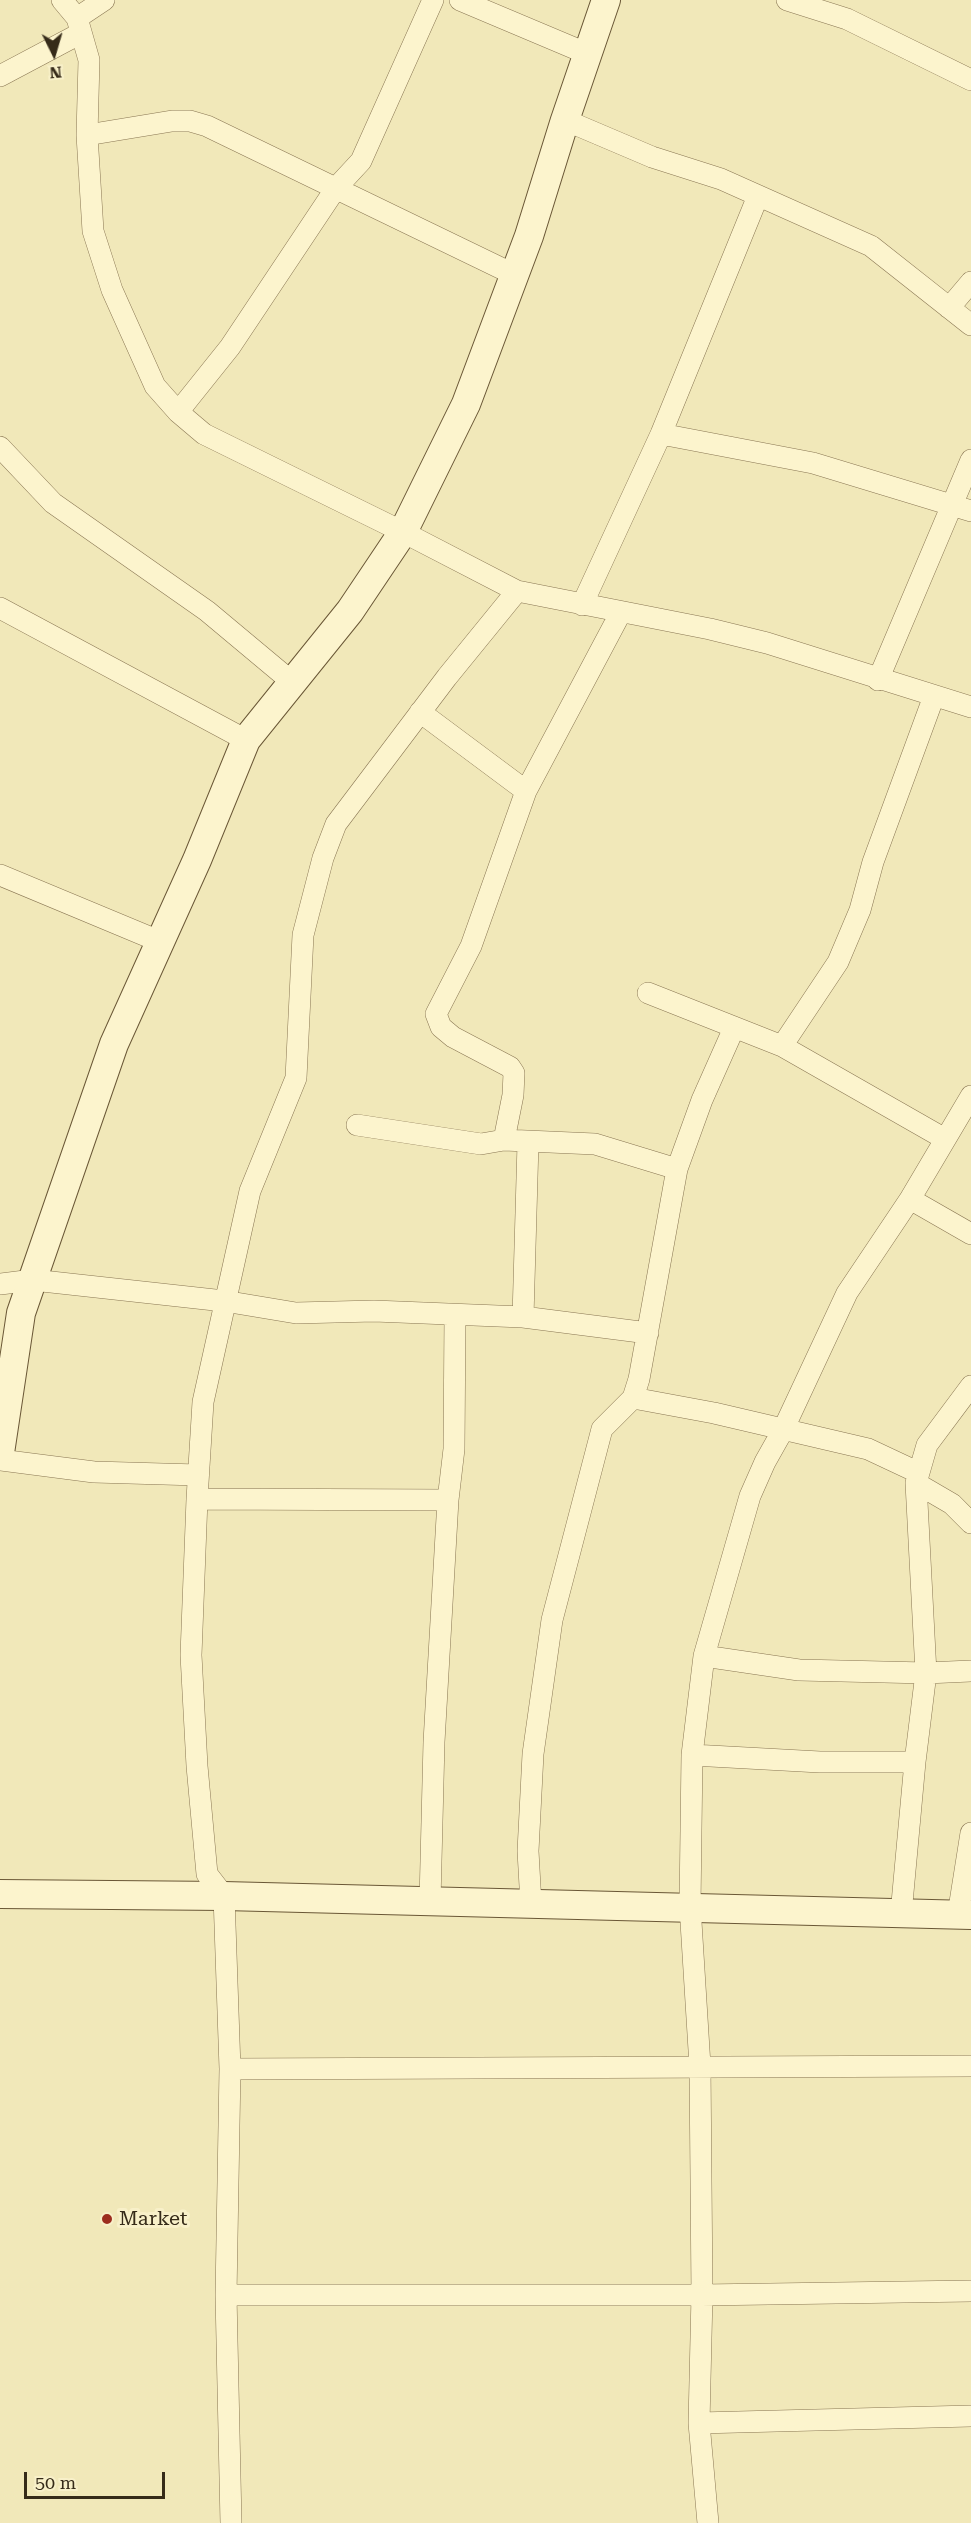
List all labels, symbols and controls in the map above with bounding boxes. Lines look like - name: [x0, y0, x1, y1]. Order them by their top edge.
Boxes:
- north arrow: [24, 24, 84, 84]
- text: N: [49, 62, 63, 82]
- place label: Market: [119, 2207, 187, 2231]
- marker: Market: [100, 2212, 114, 2226]
- scale bar: [27, 2460, 168, 2498]
- text: 50 m: [35, 2472, 76, 2493]

